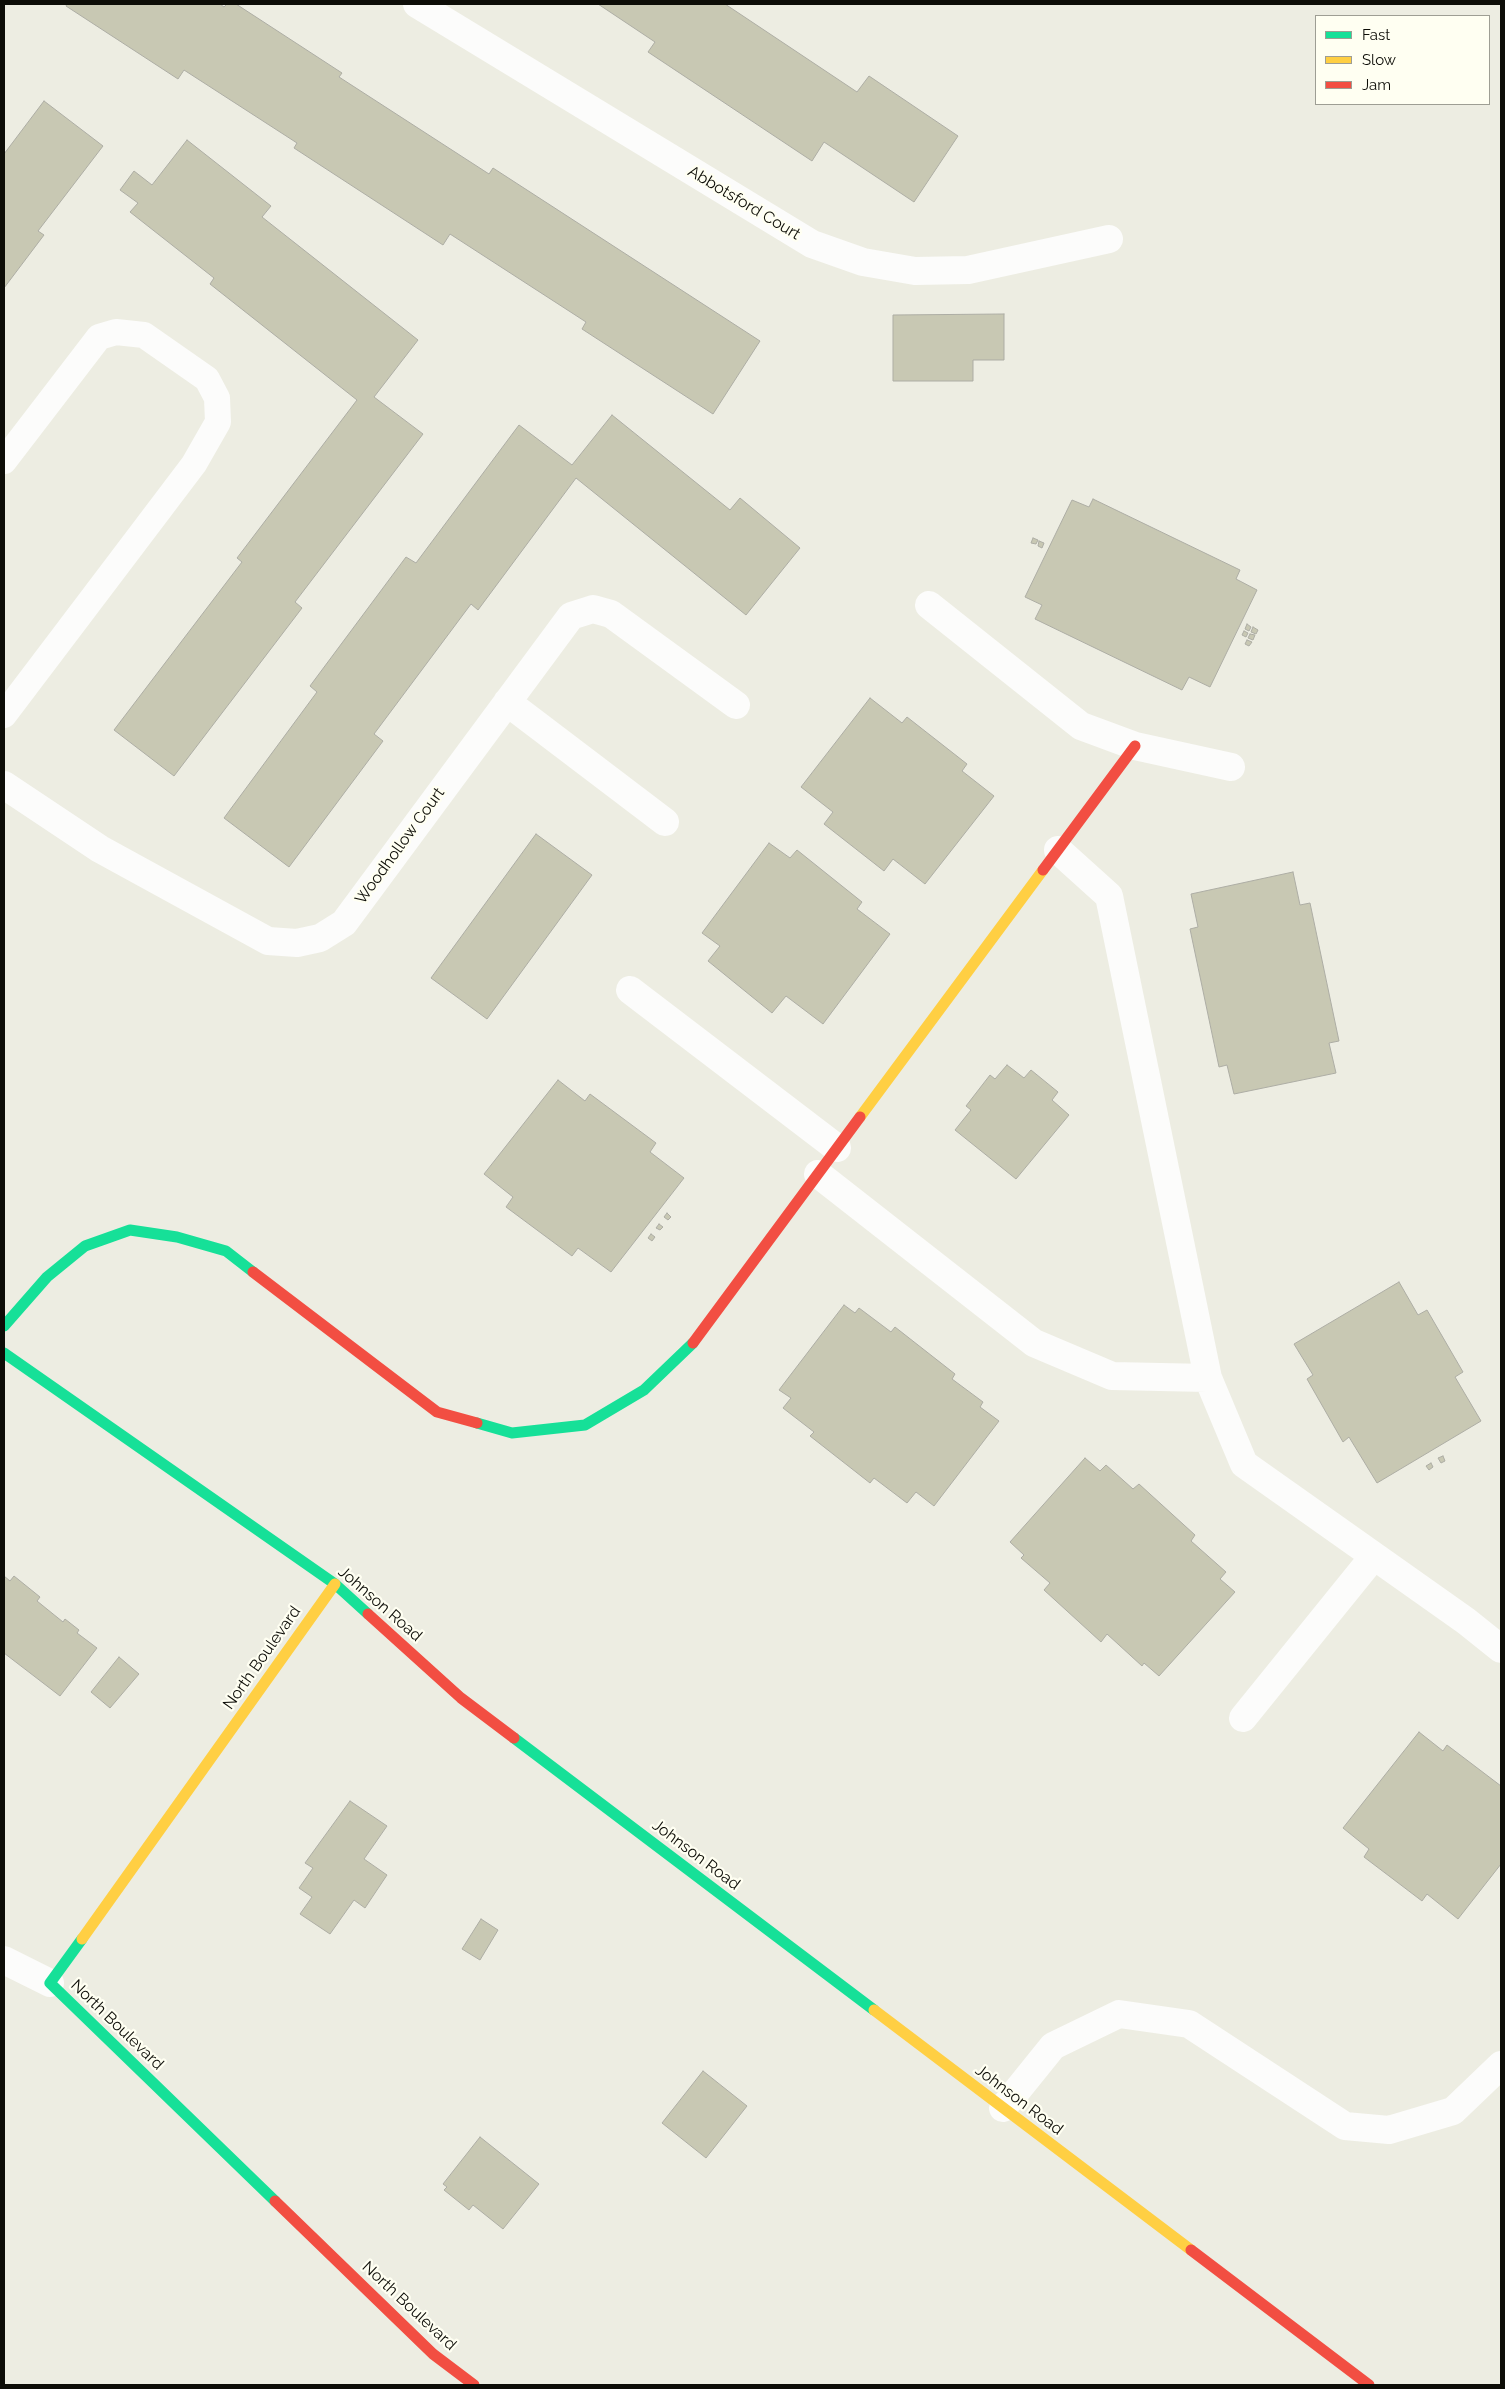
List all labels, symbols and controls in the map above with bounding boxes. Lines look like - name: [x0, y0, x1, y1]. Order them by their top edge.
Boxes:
- legend: [1315, 15, 1490, 105]
- text: Fast: [1362, 26, 1390, 44]
- text: Slow: [1362, 51, 1396, 69]
- text: Jam: [1362, 76, 1391, 94]
- street label: Abbotsford Court: [684, 162, 804, 244]
- street label: Woodhollow Court: [351, 784, 449, 908]
- street label: Johnson Road: [334, 1562, 426, 1646]
- street label: North Boulevard: [219, 1603, 305, 1713]
- street label: Johnson Road: [648, 1816, 744, 1894]
- street label: North Boulevard: [67, 1976, 167, 2074]
- street label: Johnson Road: [971, 2061, 1067, 2139]
- street label: North Boulevard: [358, 2257, 460, 2355]

